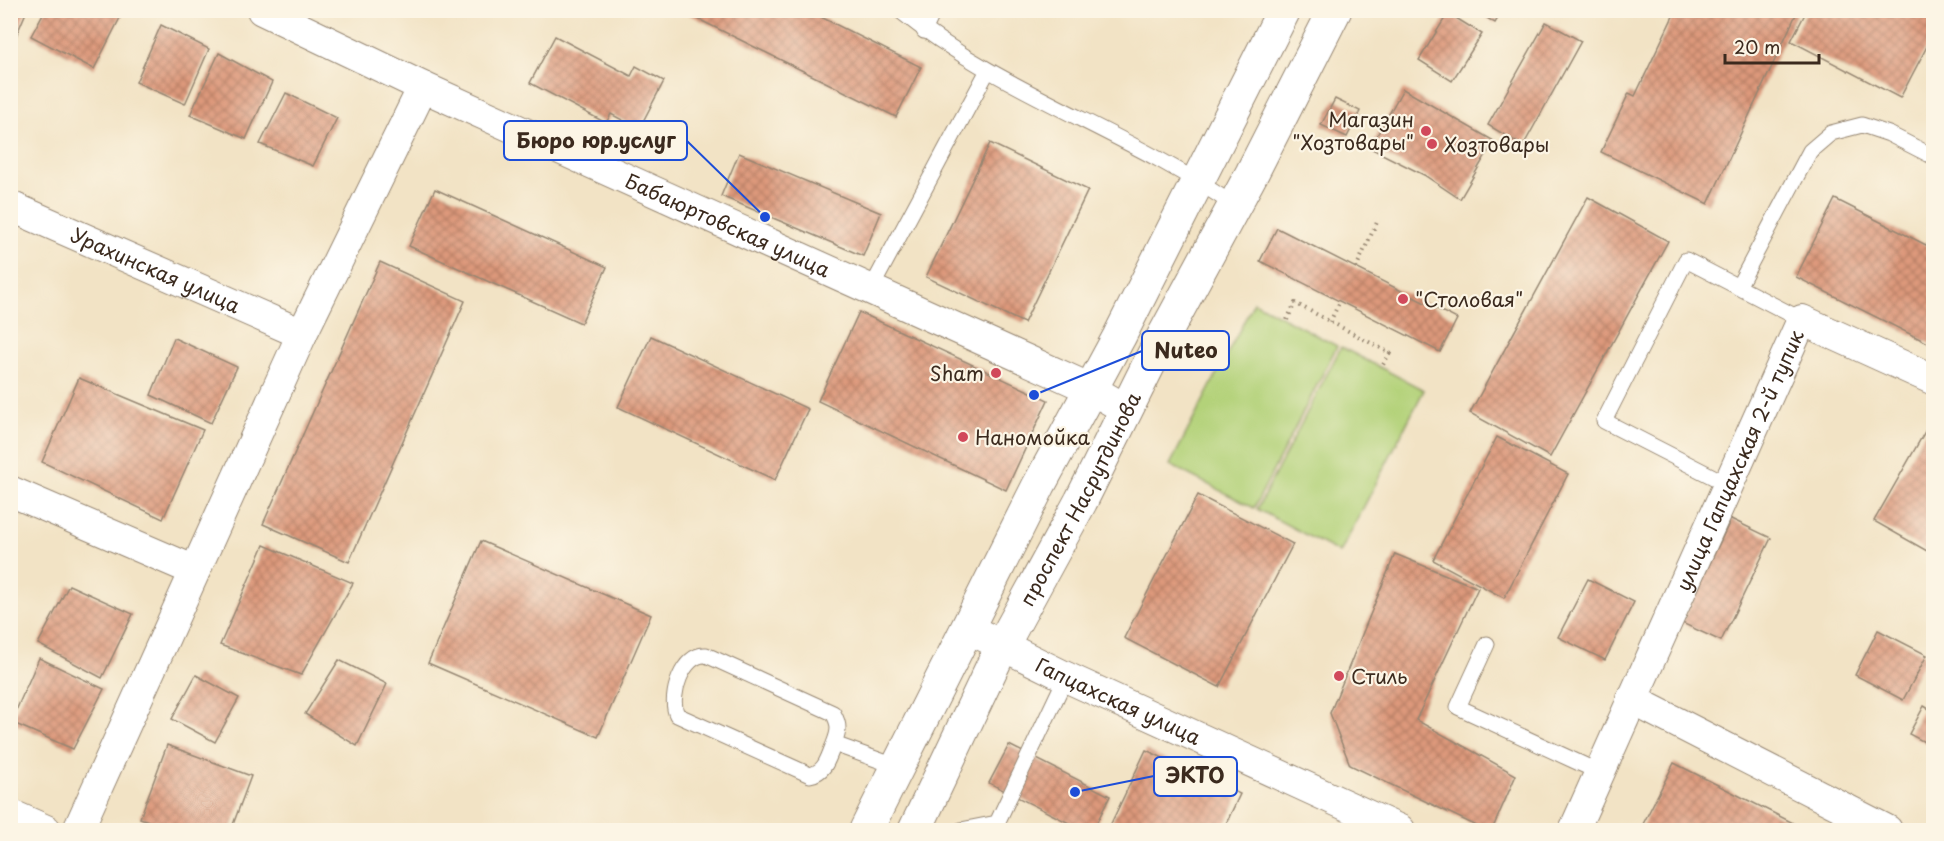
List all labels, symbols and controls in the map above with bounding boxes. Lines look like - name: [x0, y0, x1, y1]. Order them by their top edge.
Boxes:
- scale bar: [1725, 27, 1820, 65]
- text: 20 m: [1734, 33, 1780, 60]
- place label: Магазин "Хозтовары": [1292, 104, 1414, 157]
- callout: Бюро юр.услуг: [504, 121, 687, 160]
- text: Бюро юр.услуг: [516, 123, 676, 155]
- marker: Магазин "Хозтовары": [1419, 124, 1433, 138]
- place label: Хозтовары: [1444, 129, 1549, 159]
- marker: Хозтовары: [1425, 137, 1439, 151]
- street label: Бабаюртовская улица: [621, 165, 836, 284]
- street label: Урахинская улица: [66, 220, 245, 320]
- place label: "Столовая": [1415, 284, 1523, 314]
- marker: "Столовая": [1396, 292, 1410, 306]
- street label: улица Гапцахская 2-й тупик: [1668, 325, 1811, 596]
- callout: Nuteo: [1142, 331, 1229, 370]
- text: Nuteo: [1154, 333, 1218, 365]
- place label: Sham: [930, 358, 984, 388]
- marker: Sham: [989, 366, 1003, 380]
- street label: проспект Насрутдинова: [1012, 386, 1148, 611]
- place label: Наномойка: [975, 422, 1090, 452]
- marker: Наномойка: [956, 430, 970, 444]
- street label: Гапцахская улица: [1031, 649, 1206, 752]
- place label: Стиль: [1351, 661, 1408, 691]
- marker: Стиль: [1332, 669, 1346, 683]
- callout: ЭКТО: [1154, 757, 1237, 796]
- text: ЭКТО: [1165, 758, 1225, 790]

